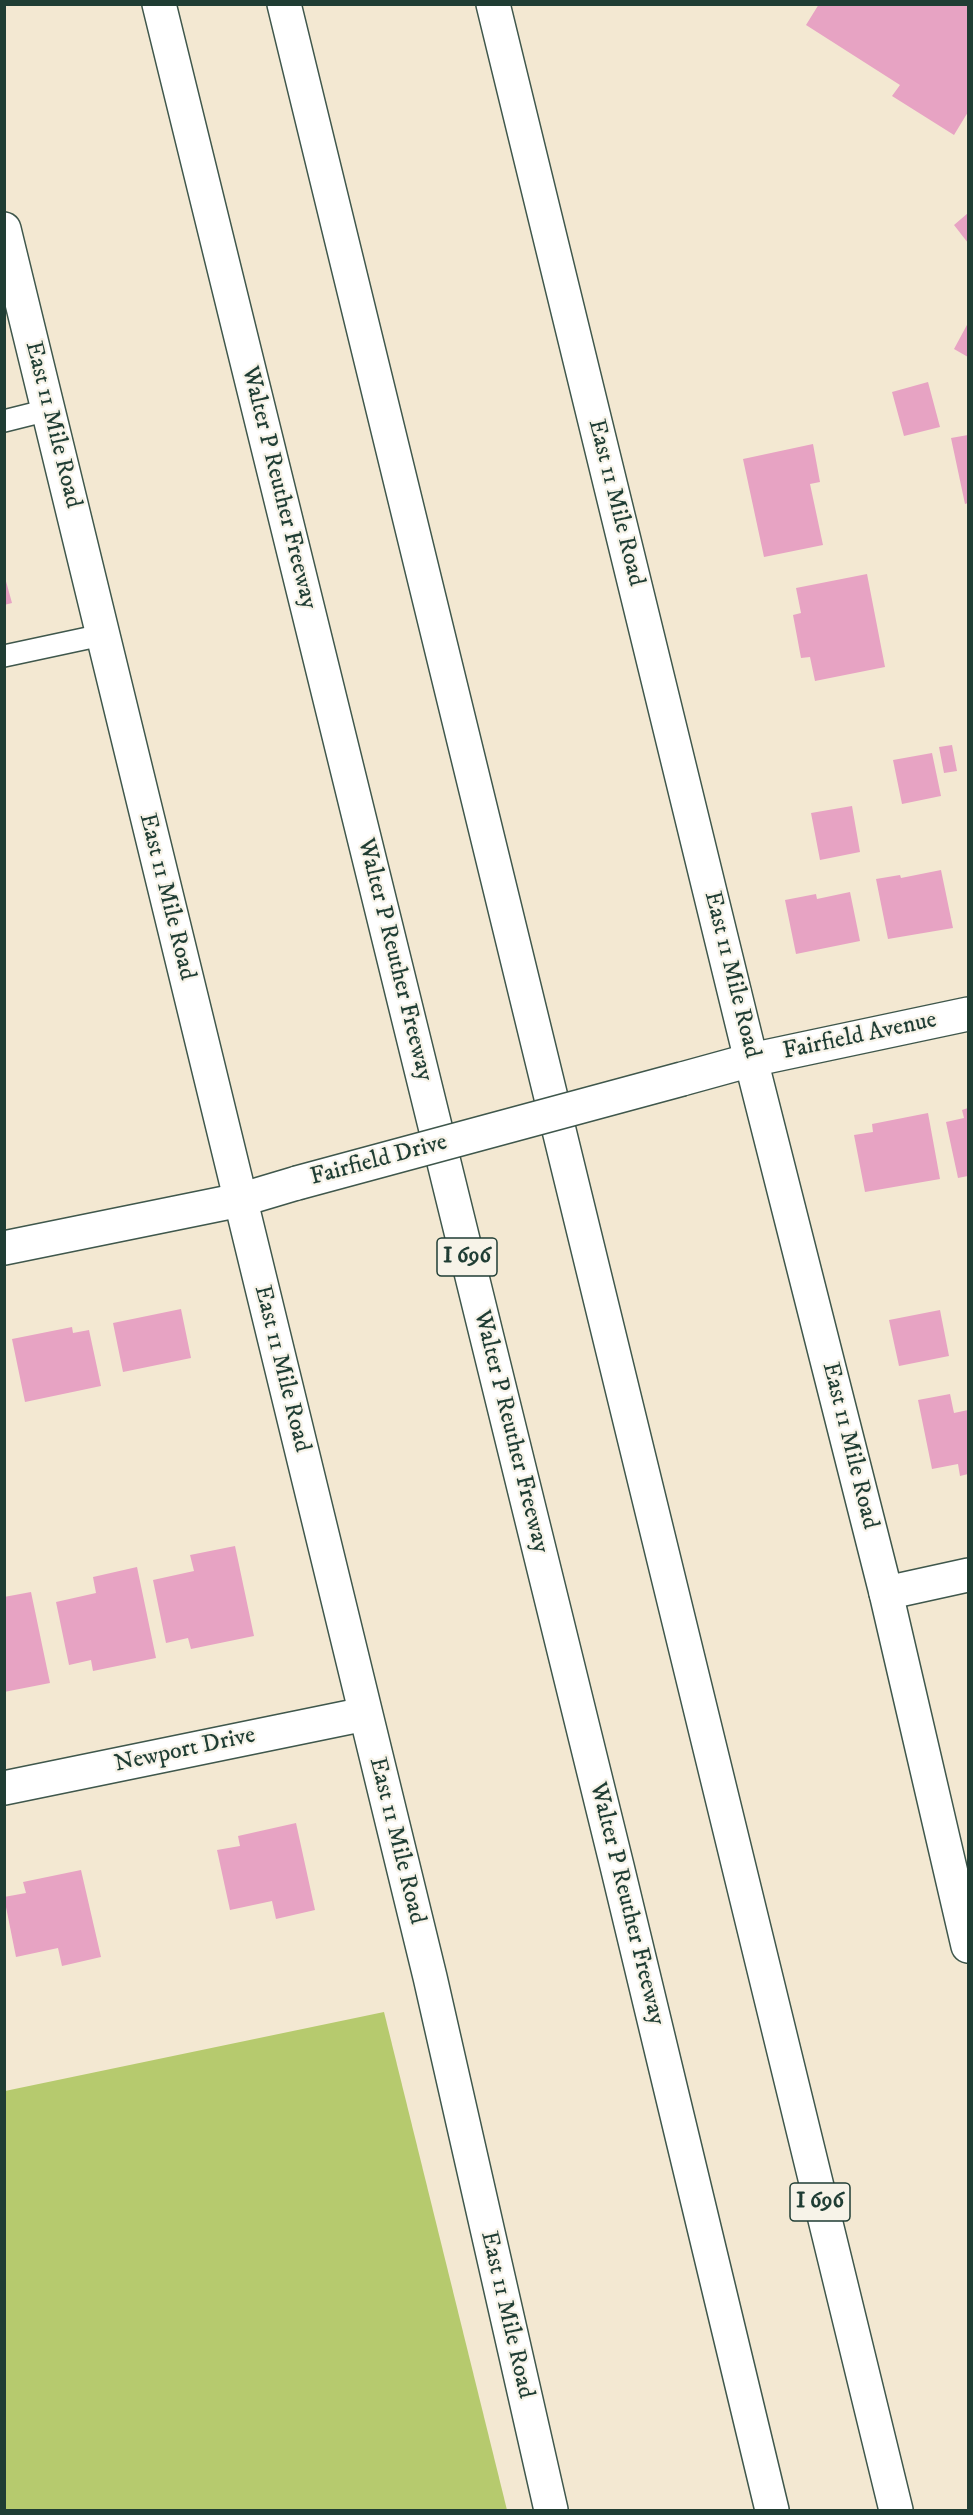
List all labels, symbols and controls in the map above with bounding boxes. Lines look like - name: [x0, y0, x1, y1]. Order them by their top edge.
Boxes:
- street label: East 11 Mile Road: [17, 339, 87, 511]
- street label: Walter P Reuther Freeway: [234, 364, 322, 612]
- street label: East 11 Mile Road: [580, 417, 650, 589]
- street label: East 11 Mile Road: [131, 811, 201, 983]
- street label: Walter P Reuther Freeway: [350, 836, 438, 1084]
- street label: East 11 Mile Road: [696, 889, 766, 1061]
- street label: Fairfield Avenue: [781, 1007, 939, 1067]
- street label: Fairfield Drive: [307, 1129, 451, 1193]
- road number: I 696: [437, 1238, 497, 1276]
- street label: East 11 Mile Road: [246, 1283, 316, 1455]
- street label: Walter P Reuther Freeway: [466, 1308, 554, 1556]
- street label: East 11 Mile Road: [814, 1360, 884, 1532]
- street label: Newport Drive: [112, 1722, 258, 1780]
- street label: East 11 Mile Road: [361, 1755, 431, 1927]
- street label: Walter P Reuther Freeway: [582, 1780, 670, 2028]
- road number: I 696: [790, 2183, 850, 2221]
- street label: East 11 Mile Road: [473, 2229, 539, 2401]

